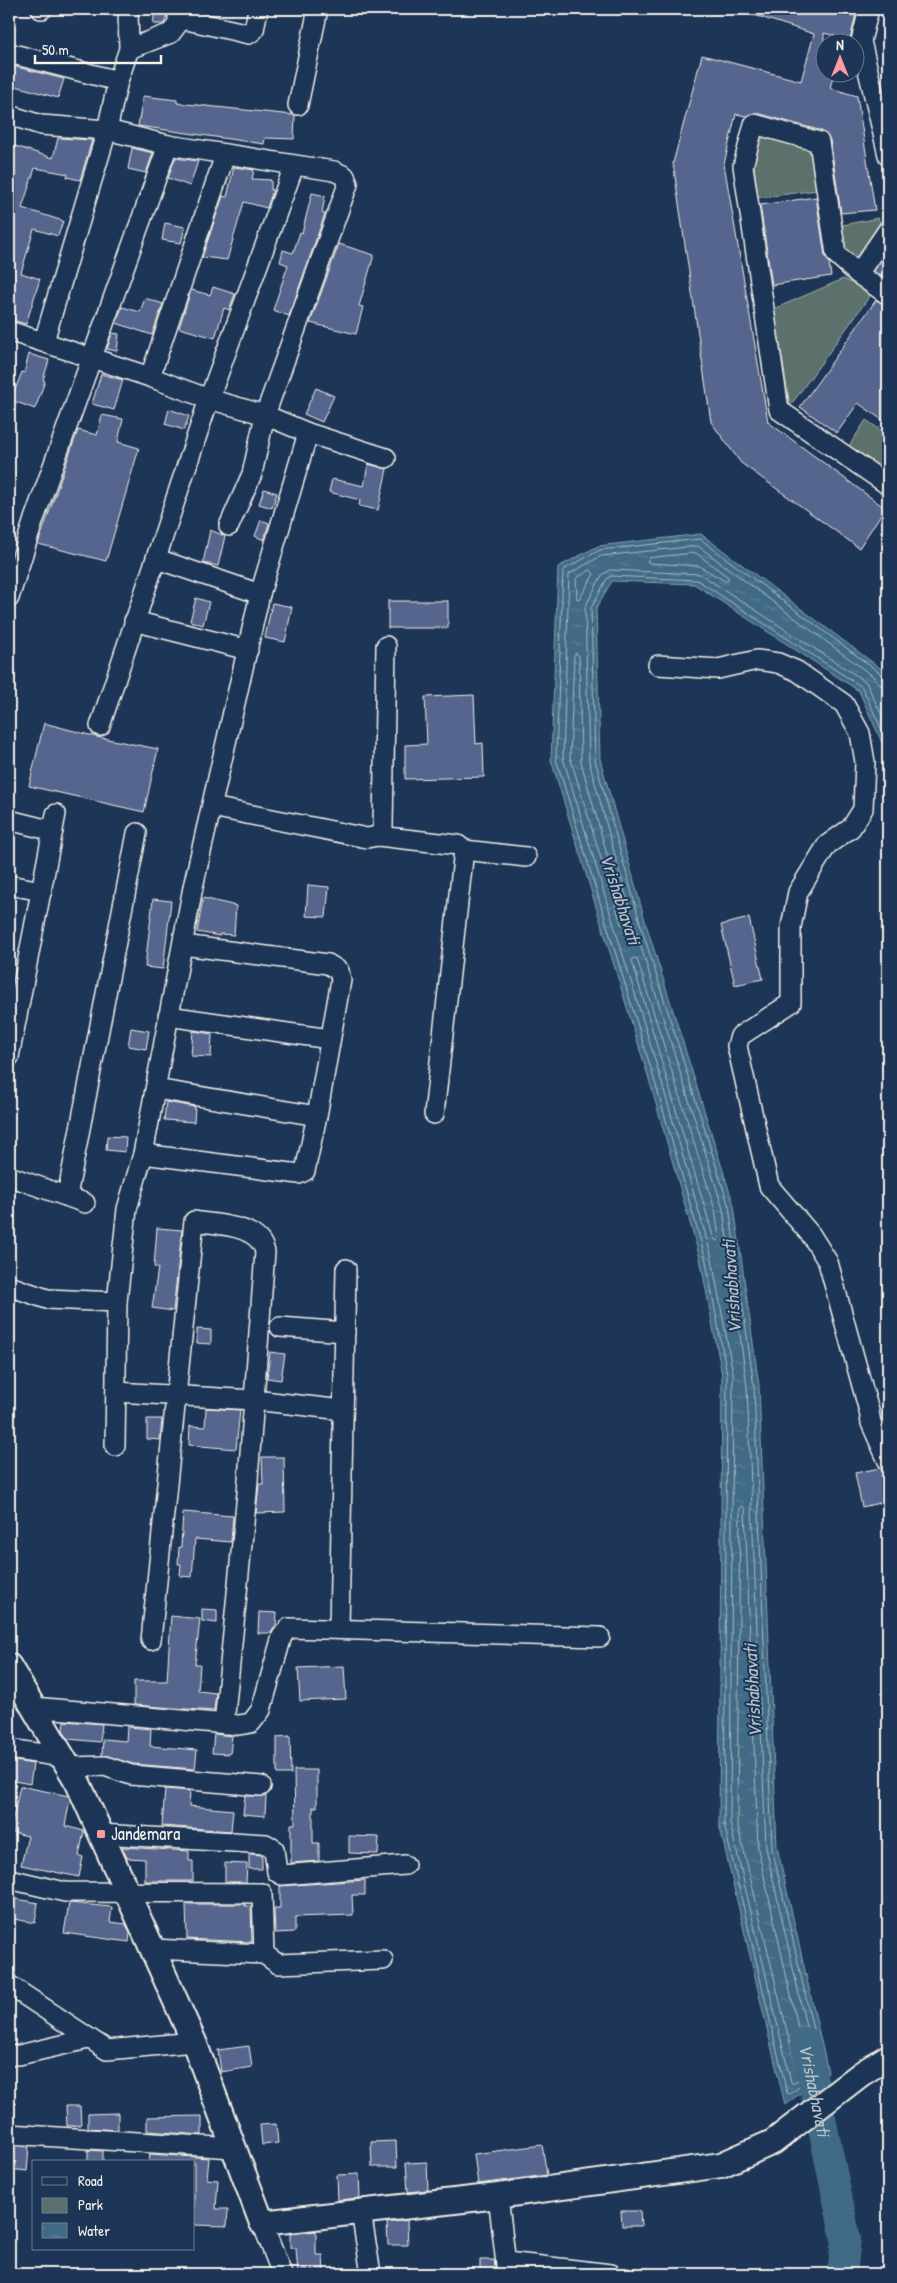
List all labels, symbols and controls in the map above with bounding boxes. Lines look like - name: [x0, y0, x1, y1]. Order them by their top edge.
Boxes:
- scale bar: [35, 32, 161, 64]
- north arrow: [814, 32, 864, 82]
- text: N: [836, 35, 844, 54]
- text: 50 m: [42, 39, 69, 60]
- water label: Vrishabhavati: [594, 850, 648, 949]
- water label: Vrishabhavati: [715, 1237, 747, 1335]
- water label: Vrishabhavati: [736, 1642, 767, 1739]
- place label: Jandemara: [111, 1821, 180, 1846]
- marker: Jandemara: [95, 1828, 107, 1840]
- water label: Vrishabhavati: [793, 2041, 838, 2140]
- legend: [32, 2160, 195, 2250]
- text: Road: [78, 2170, 103, 2191]
- text: Park: [78, 2194, 103, 2215]
- text: Water: [78, 2220, 110, 2241]

